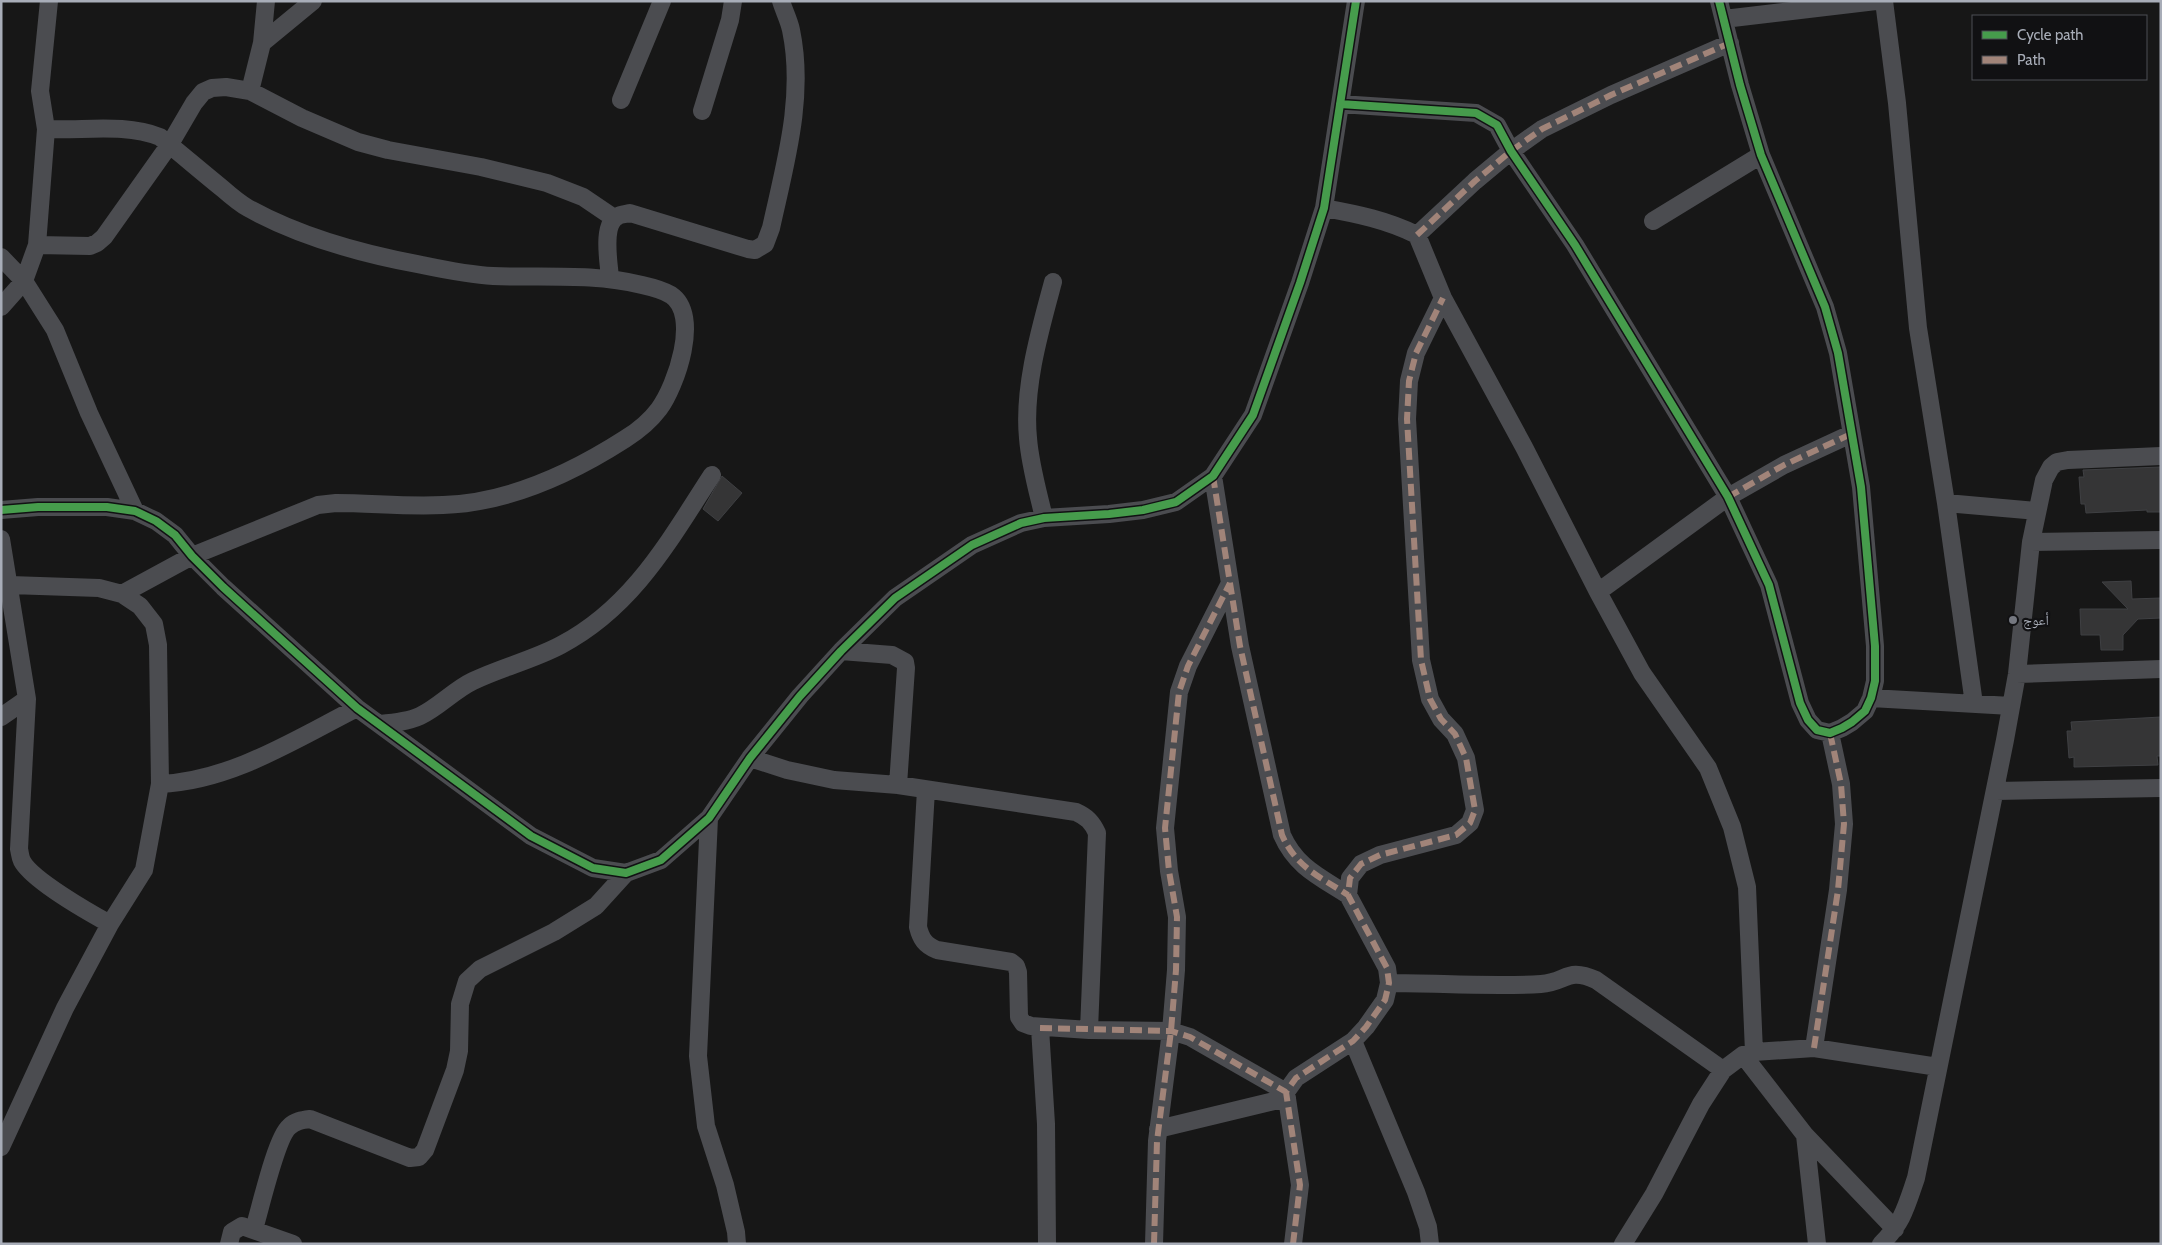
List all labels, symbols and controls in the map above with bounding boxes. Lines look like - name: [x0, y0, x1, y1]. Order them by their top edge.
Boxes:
- legend: [1972, 15, 2147, 80]
- text: Cycle path: [2017, 26, 2083, 44]
- text: Path: [2017, 51, 2046, 69]
- place label: أعوج: [2023, 611, 2049, 630]
- marker: أعوج: [2007, 614, 2019, 626]

